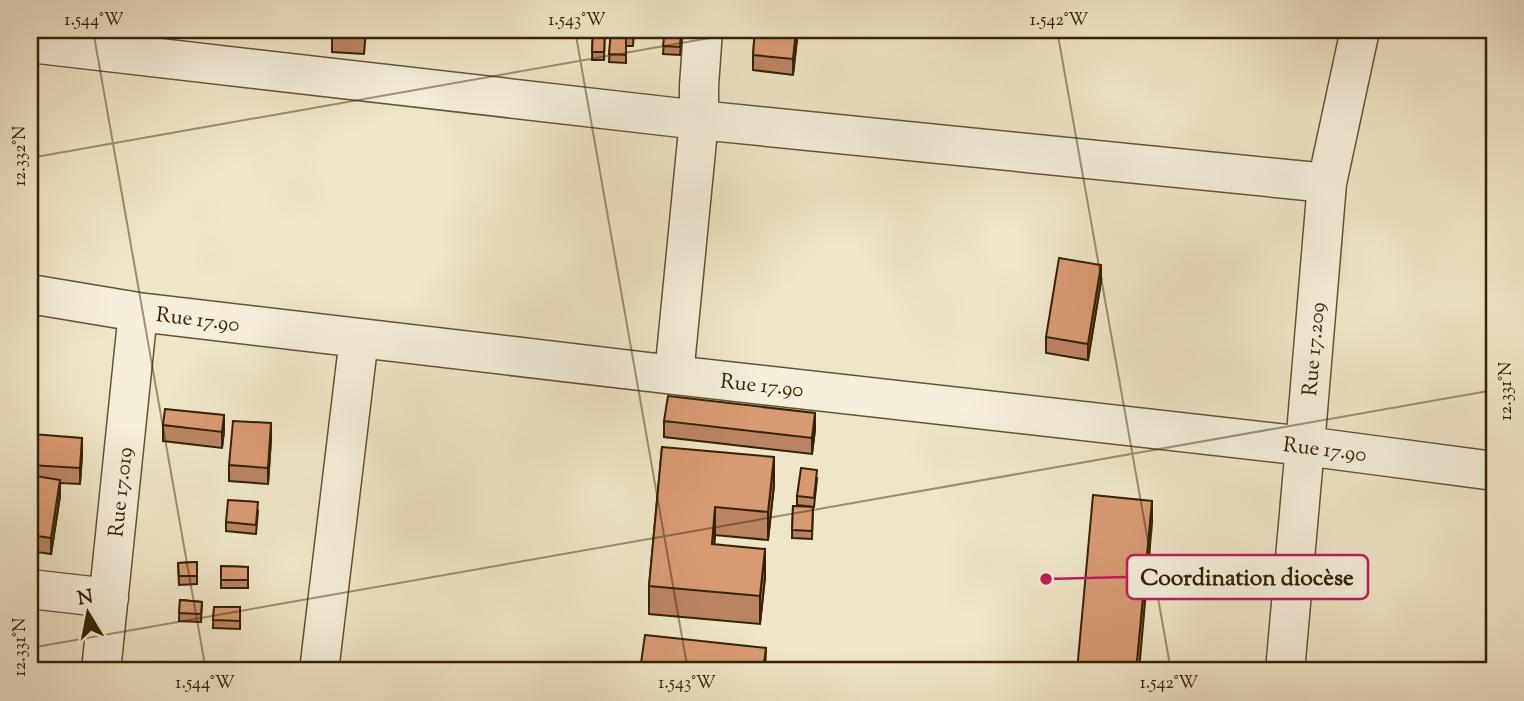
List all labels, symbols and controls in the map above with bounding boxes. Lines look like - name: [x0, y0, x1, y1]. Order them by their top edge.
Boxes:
- text: 1.544°W: [64, 8, 124, 34]
- text: 1.543°W: [548, 8, 606, 34]
- text: 1.542°W: [1030, 8, 1088, 34]
- text: 12.332°N: [8, 126, 34, 186]
- street label: Rue 17.90: [154, 301, 241, 341]
- street label: Rue 17.209: [1296, 301, 1334, 397]
- text: 12.331°N: [1494, 362, 1520, 420]
- street label: Rue 17.90: [719, 368, 805, 406]
- street label: Rue 17.90: [1281, 431, 1368, 471]
- street label: Rue 17.019: [102, 446, 142, 539]
- callout: Coordination diocèse: [1127, 555, 1368, 599]
- text: Coordination diocèse: [1140, 563, 1354, 596]
- north arrow: [52, 578, 122, 648]
- text: N: [76, 584, 95, 613]
- text: 12.331°N: [8, 618, 34, 676]
- text: 1.544°W: [175, 671, 235, 697]
- text: 1.543°W: [658, 671, 716, 697]
- text: 1.542°W: [1140, 671, 1198, 697]

